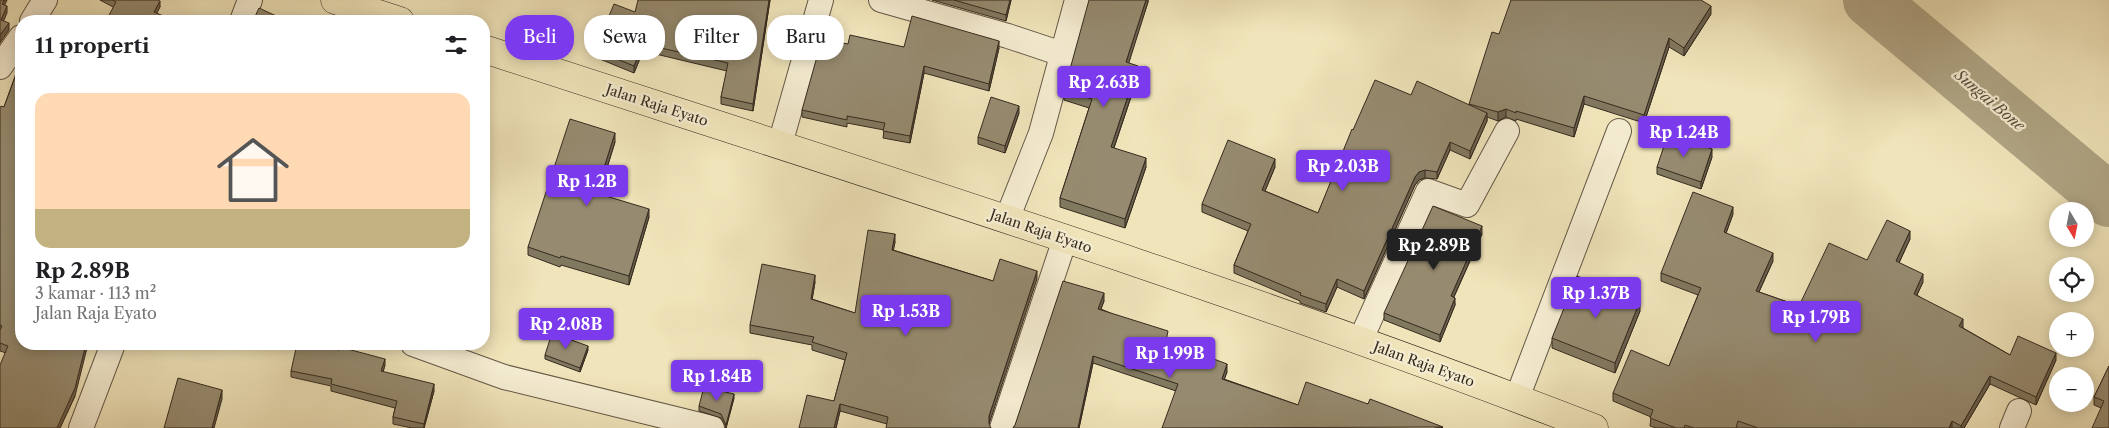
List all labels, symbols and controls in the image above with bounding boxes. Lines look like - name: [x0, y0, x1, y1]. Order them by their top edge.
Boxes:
- chip: Beli: [505, 15, 574, 60]
- chip: Sewa: [584, 15, 665, 60]
- chip: Filter: [675, 15, 757, 60]
- chip: Baru: [767, 15, 844, 60]
- icon: filters: [442, 31, 470, 59]
- text: 11 properti: [35, 33, 149, 58]
- water label: Sungai Bone: [1950, 65, 2029, 135]
- pin: Rp 2.63B: [1052, 66, 1156, 108]
- text: Rp 2.63B: [1068, 72, 1140, 92]
- street label: Jalan Raja Eyato: [602, 79, 711, 130]
- pin: Rp 1.24B: [1632, 116, 1736, 158]
- text: Rp 1.24B: [1649, 122, 1719, 142]
- icon: home: [208, 125, 298, 215]
- pin: Rp 2.03B: [1291, 150, 1395, 192]
- text: Rp 2.03B: [1307, 156, 1379, 176]
- pin: Rp 1.2B: [541, 164, 633, 207]
- text: Rp 1.2B: [557, 171, 617, 191]
- north arrow: [2049, 202, 2094, 248]
- map controls: [2049, 202, 2094, 412]
- street label: Jalan Raja Eyato: [986, 204, 1094, 257]
- pin: Rp 2.89B: [1382, 228, 1486, 271]
- text: Rp 2.89B: [1398, 235, 1470, 255]
- button: locate: [2049, 257, 2094, 302]
- text: Rp 2.89B: [35, 258, 130, 283]
- pin: Rp 1.37B: [1544, 276, 1648, 319]
- text: 3 kamar · 113 m²: [35, 283, 156, 303]
- text: Rp 1.37B: [1562, 283, 1630, 303]
- pin: Rp 1.53B: [854, 294, 958, 337]
- pin: Rp 1.79B: [1764, 300, 1868, 343]
- text: Rp 1.53B: [872, 301, 940, 321]
- text: Jalan Raja Eyato: [35, 303, 157, 323]
- text: Rp 1.79B: [1782, 307, 1850, 327]
- pin: Rp 2.08B: [514, 308, 618, 350]
- button: +: [2049, 312, 2094, 357]
- text: Rp 2.08B: [530, 314, 602, 334]
- pin: Rp 1.99B: [1118, 336, 1222, 379]
- street label: Jalan Raja Eyato: [1369, 337, 1477, 391]
- text: Rp 1.99B: [1135, 343, 1205, 363]
- pin: Rp 1.84B: [665, 360, 769, 402]
- text: Rp 1.84B: [682, 366, 752, 386]
- button: −: [2049, 367, 2094, 412]

